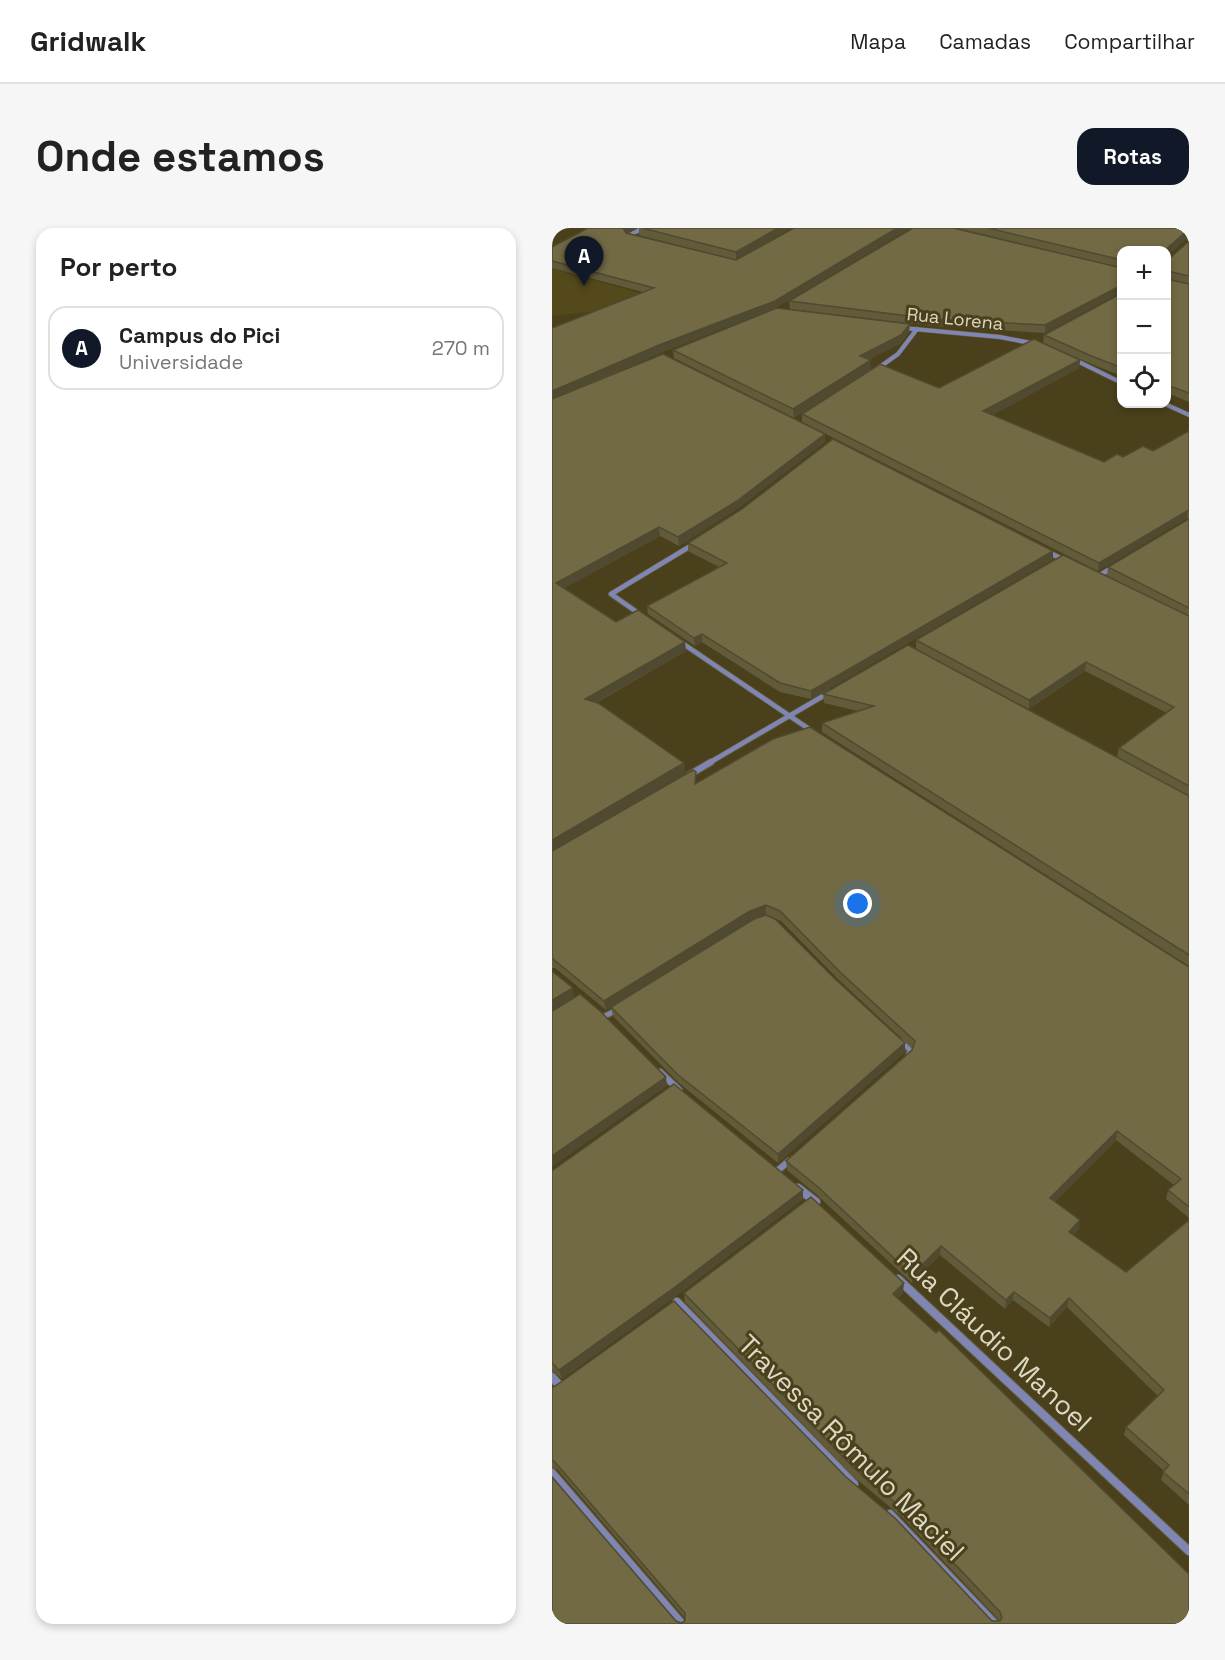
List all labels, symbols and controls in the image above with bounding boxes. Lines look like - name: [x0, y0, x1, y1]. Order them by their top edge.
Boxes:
- text: Gridwalk: [30, 23, 146, 59]
- text: Mapa: [850, 28, 906, 55]
- text: Camadas: [939, 28, 1031, 55]
- text: Compartilhar: [1064, 28, 1195, 55]
- button: Rotas: [1077, 128, 1189, 185]
- text: Onde estamos: [36, 130, 325, 183]
- pin: A: [564, 236, 603, 286]
- map controls: [1117, 246, 1171, 408]
- button: +: [1117, 246, 1171, 300]
- text: Por perto: [60, 250, 177, 284]
- button: −: [1117, 300, 1171, 354]
- street label: Rua Lorena: [906, 302, 1004, 335]
- text: Campus do Pici: [119, 321, 280, 349]
- text: A: [75, 335, 88, 361]
- text: 270 m: [432, 335, 490, 361]
- text: Universidade: [119, 349, 243, 375]
- button: locate: [1117, 354, 1171, 408]
- your location: [843, 889, 872, 918]
- street label: Rua Cláudio Manoel: [890, 1240, 1099, 1439]
- street label: Travessa Rômulo Maciel: [731, 1327, 972, 1568]

